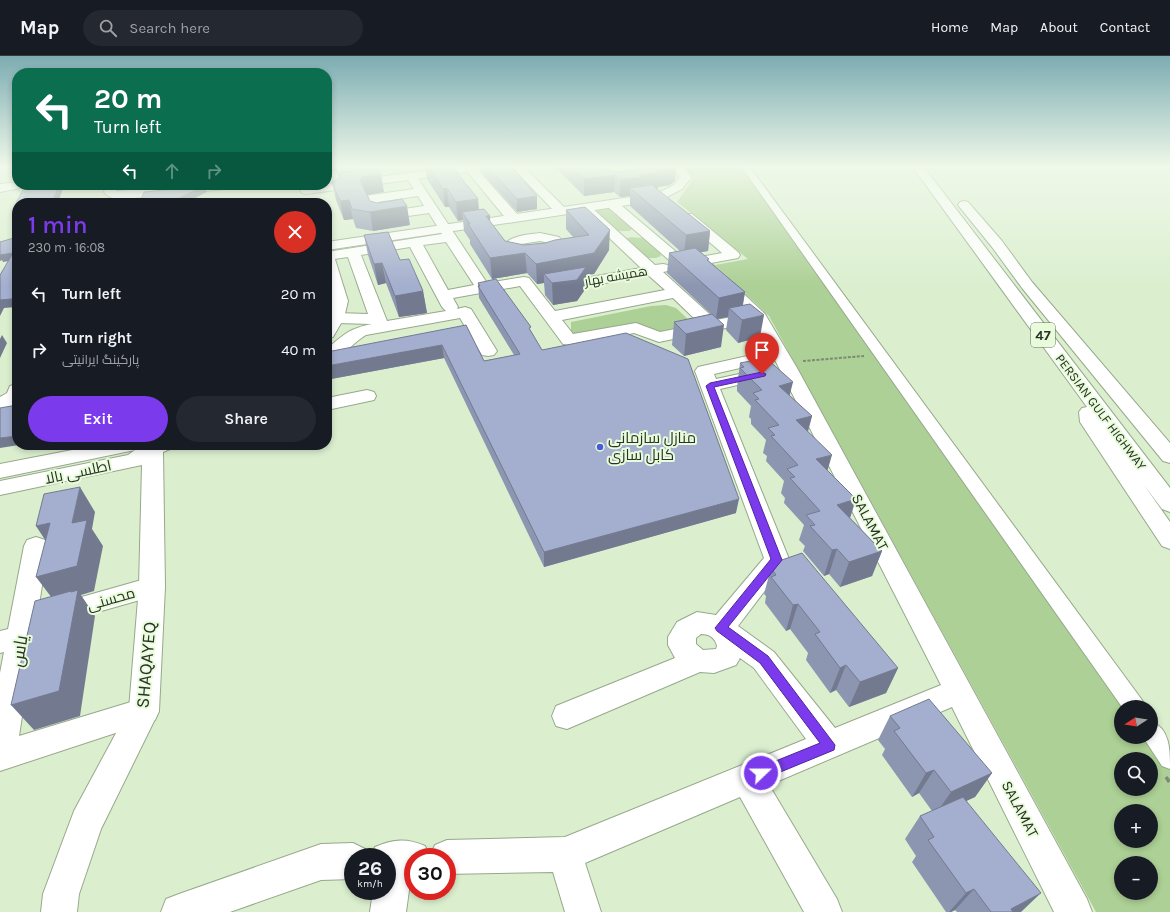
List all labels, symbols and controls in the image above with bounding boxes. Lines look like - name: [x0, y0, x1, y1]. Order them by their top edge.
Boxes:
- search box: [83, 10, 363, 46]
- text: Map: [20, 17, 59, 39]
- icon: search: [97, 17, 119, 39]
- text: Search here: [129, 19, 210, 37]
- text: Home: [931, 19, 968, 36]
- text: Map: [990, 19, 1018, 36]
- text: About: [1040, 19, 1078, 36]
- text: Contact: [1100, 19, 1150, 36]
- text: 20 m: [94, 82, 162, 115]
- icon: left: [28, 84, 80, 136]
- text: Turn left: [94, 116, 162, 138]
- icon: left: [119, 160, 141, 182]
- icon: ahead: [161, 160, 183, 182]
- icon: right: [203, 160, 225, 182]
- text: 1 min: [28, 211, 88, 239]
- button: close: [274, 211, 316, 253]
- text: 230 m · 16:08: [28, 240, 105, 255]
- street label: همیشه بهار: [582, 263, 649, 289]
- icon: left: [28, 283, 50, 305]
- text: Turn left: [62, 285, 121, 303]
- text: 20 m: [281, 285, 316, 303]
- road number: 47: [1031, 323, 1055, 347]
- text: Turn right: [62, 329, 132, 347]
- pin: [745, 333, 779, 374]
- icon: right: [28, 339, 50, 361]
- icon: arrive: [751, 339, 773, 361]
- text: 40 m: [281, 341, 316, 359]
- street label: PERSIAN GULF HIGHWAY: [1053, 351, 1149, 473]
- text: پارکینگ ایرانیتی: [62, 352, 139, 367]
- button: Exit: [28, 396, 168, 442]
- button: Share: [176, 396, 316, 442]
- place label: منازل سازمانی کابل سازی: [608, 429, 696, 465]
- marker: منازل سازمانی کابل سازی: [595, 442, 605, 452]
- street label: اطلسی بالا: [43, 456, 113, 489]
- street label: SALAMAT: [848, 491, 893, 554]
- street label: محسنی: [85, 584, 137, 615]
- street label: SHAQAYEQ: [131, 621, 161, 709]
- street label: یاس: [5, 633, 33, 669]
- north arrow: [1114, 700, 1158, 744]
- map controls: [1114, 700, 1158, 900]
- position arrow: [740, 752, 782, 794]
- button: search: [1114, 752, 1158, 796]
- street label: SALAMAT: [998, 778, 1043, 841]
- button: +: [1114, 804, 1158, 848]
- speed limit sign: 30: [404, 848, 456, 900]
- button: −: [1114, 856, 1158, 900]
- text: 26: [358, 857, 382, 880]
- text: km/h: [357, 878, 383, 890]

